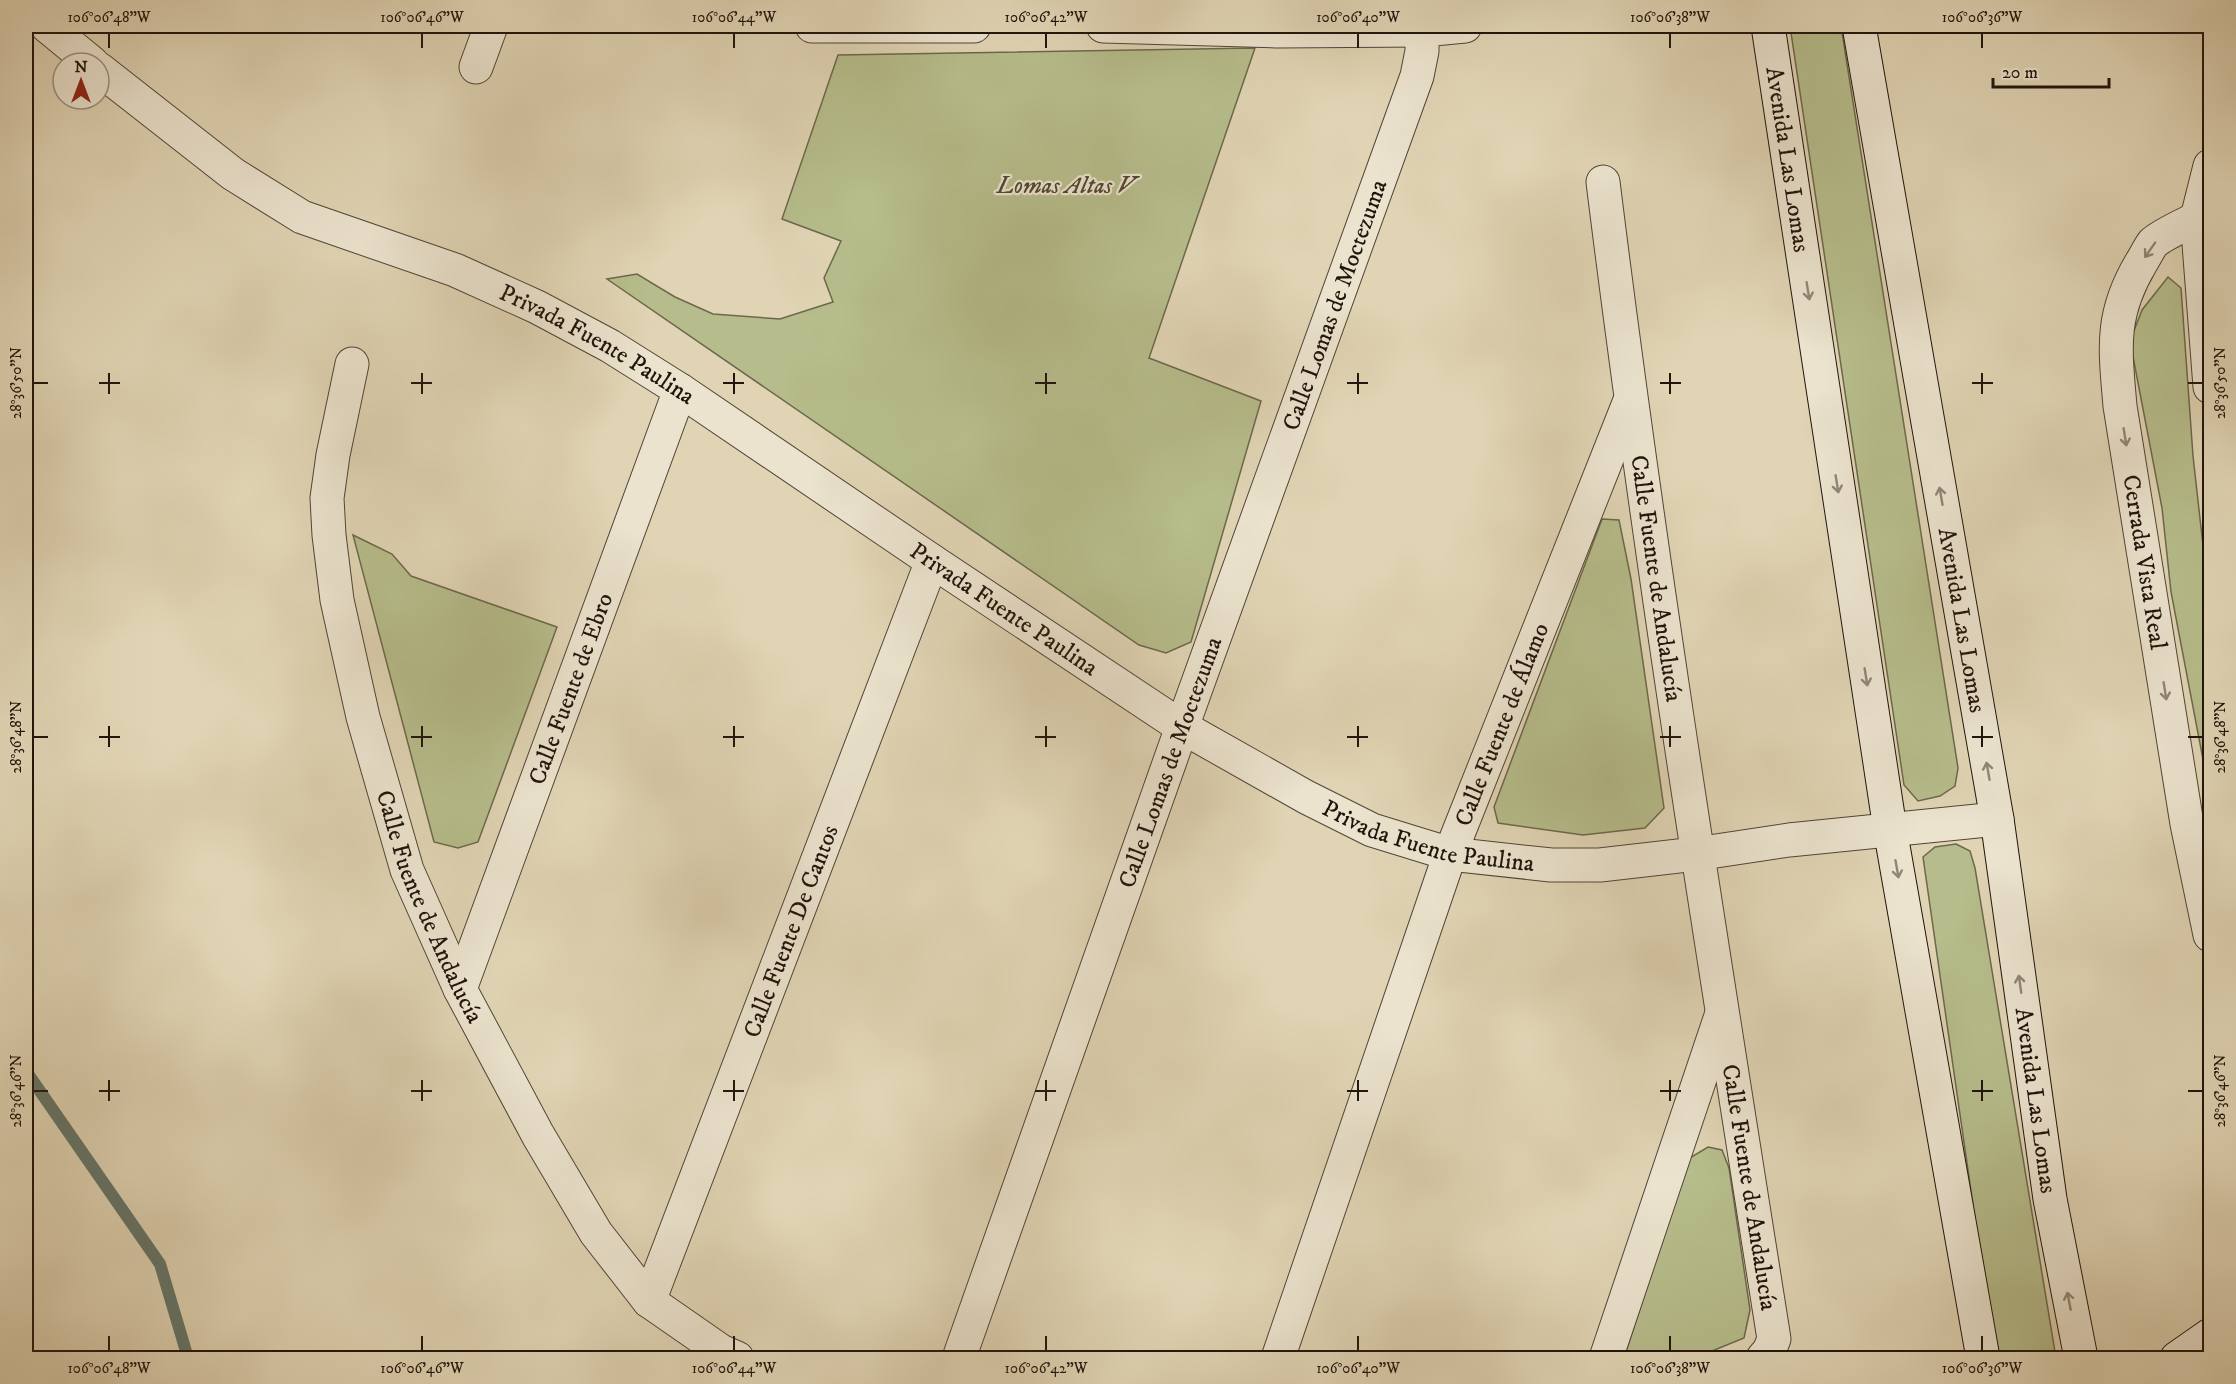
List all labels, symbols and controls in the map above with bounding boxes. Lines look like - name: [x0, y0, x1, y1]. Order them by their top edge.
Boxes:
- text: 106°06'48"W: [67, 8, 151, 27]
- text: 106°06'46"W: [380, 8, 464, 27]
- text: 106°06'44"W: [692, 8, 776, 27]
- text: 106°06'42"W: [1004, 8, 1088, 27]
- text: 106°06'40"W: [1316, 8, 1400, 27]
- text: 106°06'38"W: [1630, 8, 1710, 27]
- text: 106°06'36"W: [1942, 8, 2022, 27]
- north arrow: [51, 51, 111, 111]
- scale bar: [1993, 51, 2108, 89]
- text: N: [74, 57, 88, 77]
- text: 20 m: [2002, 62, 2038, 84]
- street label: Avenida Las Lomas: [1758, 65, 1816, 254]
- park label: Lomas Altas V: [995, 171, 1140, 201]
- street label: Calle Lomas de Moctezuma: [1276, 175, 1395, 435]
- one-way arrow: [2144, 242, 2156, 258]
- street label: Privada Fuente Paulina: [495, 278, 701, 412]
- one-way arrow: [1803, 281, 1814, 300]
- text: 28°36'50"N: [7, 347, 26, 419]
- text: 28°36'50"N: [2211, 347, 2230, 419]
- one-way arrow: [2119, 426, 2130, 446]
- street label: Calle Fuente de Andalucía: [1623, 453, 1689, 705]
- one-way arrow: [1832, 473, 1843, 493]
- street label: Cerrada Vista Real: [2115, 473, 2173, 653]
- one-way arrow: [1935, 486, 1946, 506]
- street label: Avenida Las Lomas: [1931, 525, 1992, 715]
- street label: Privada Fuente Paulina: [904, 536, 1104, 683]
- street label: Calle Fuente de Ebro: [522, 589, 620, 789]
- street label: Calle Fuente de Álamo: [1449, 619, 1556, 831]
- street label: Calle Lomas de Moctezuma: [1112, 632, 1230, 892]
- one-way arrow: [1861, 666, 1872, 686]
- one-way arrow: [2160, 681, 2171, 701]
- text: 28°36'48"N: [7, 701, 26, 773]
- text: 28°36'48"N: [2211, 701, 2230, 773]
- one-way arrow: [1983, 761, 1994, 781]
- street label: Calle Fuente de Andalucía: [369, 787, 490, 1029]
- street label: Privada Fuente Paulina: [1317, 793, 1536, 879]
- street label: Calle Fuente De Cantos: [737, 821, 846, 1042]
- one-way arrow: [1891, 859, 1902, 879]
- one-way arrow: [2014, 975, 2025, 995]
- street label: Avenida Las Lomas: [2007, 1006, 2063, 1195]
- text: 28°36'46"N: [7, 1054, 26, 1128]
- text: 28°36'46"N: [2211, 1054, 2230, 1128]
- street label: Calle Fuente de Andalucía: [1715, 1062, 1783, 1313]
- one-way arrow: [2063, 1292, 2074, 1312]
- text: 106°06'48"W: [67, 1359, 151, 1378]
- text: 106°06'46"W: [380, 1359, 464, 1378]
- text: 106°06'44"W: [692, 1359, 776, 1378]
- text: 106°06'42"W: [1004, 1359, 1088, 1378]
- text: 106°06'40"W: [1316, 1359, 1400, 1378]
- text: 106°06'38"W: [1630, 1359, 1710, 1378]
- text: 106°06'36"W: [1942, 1359, 2022, 1378]

